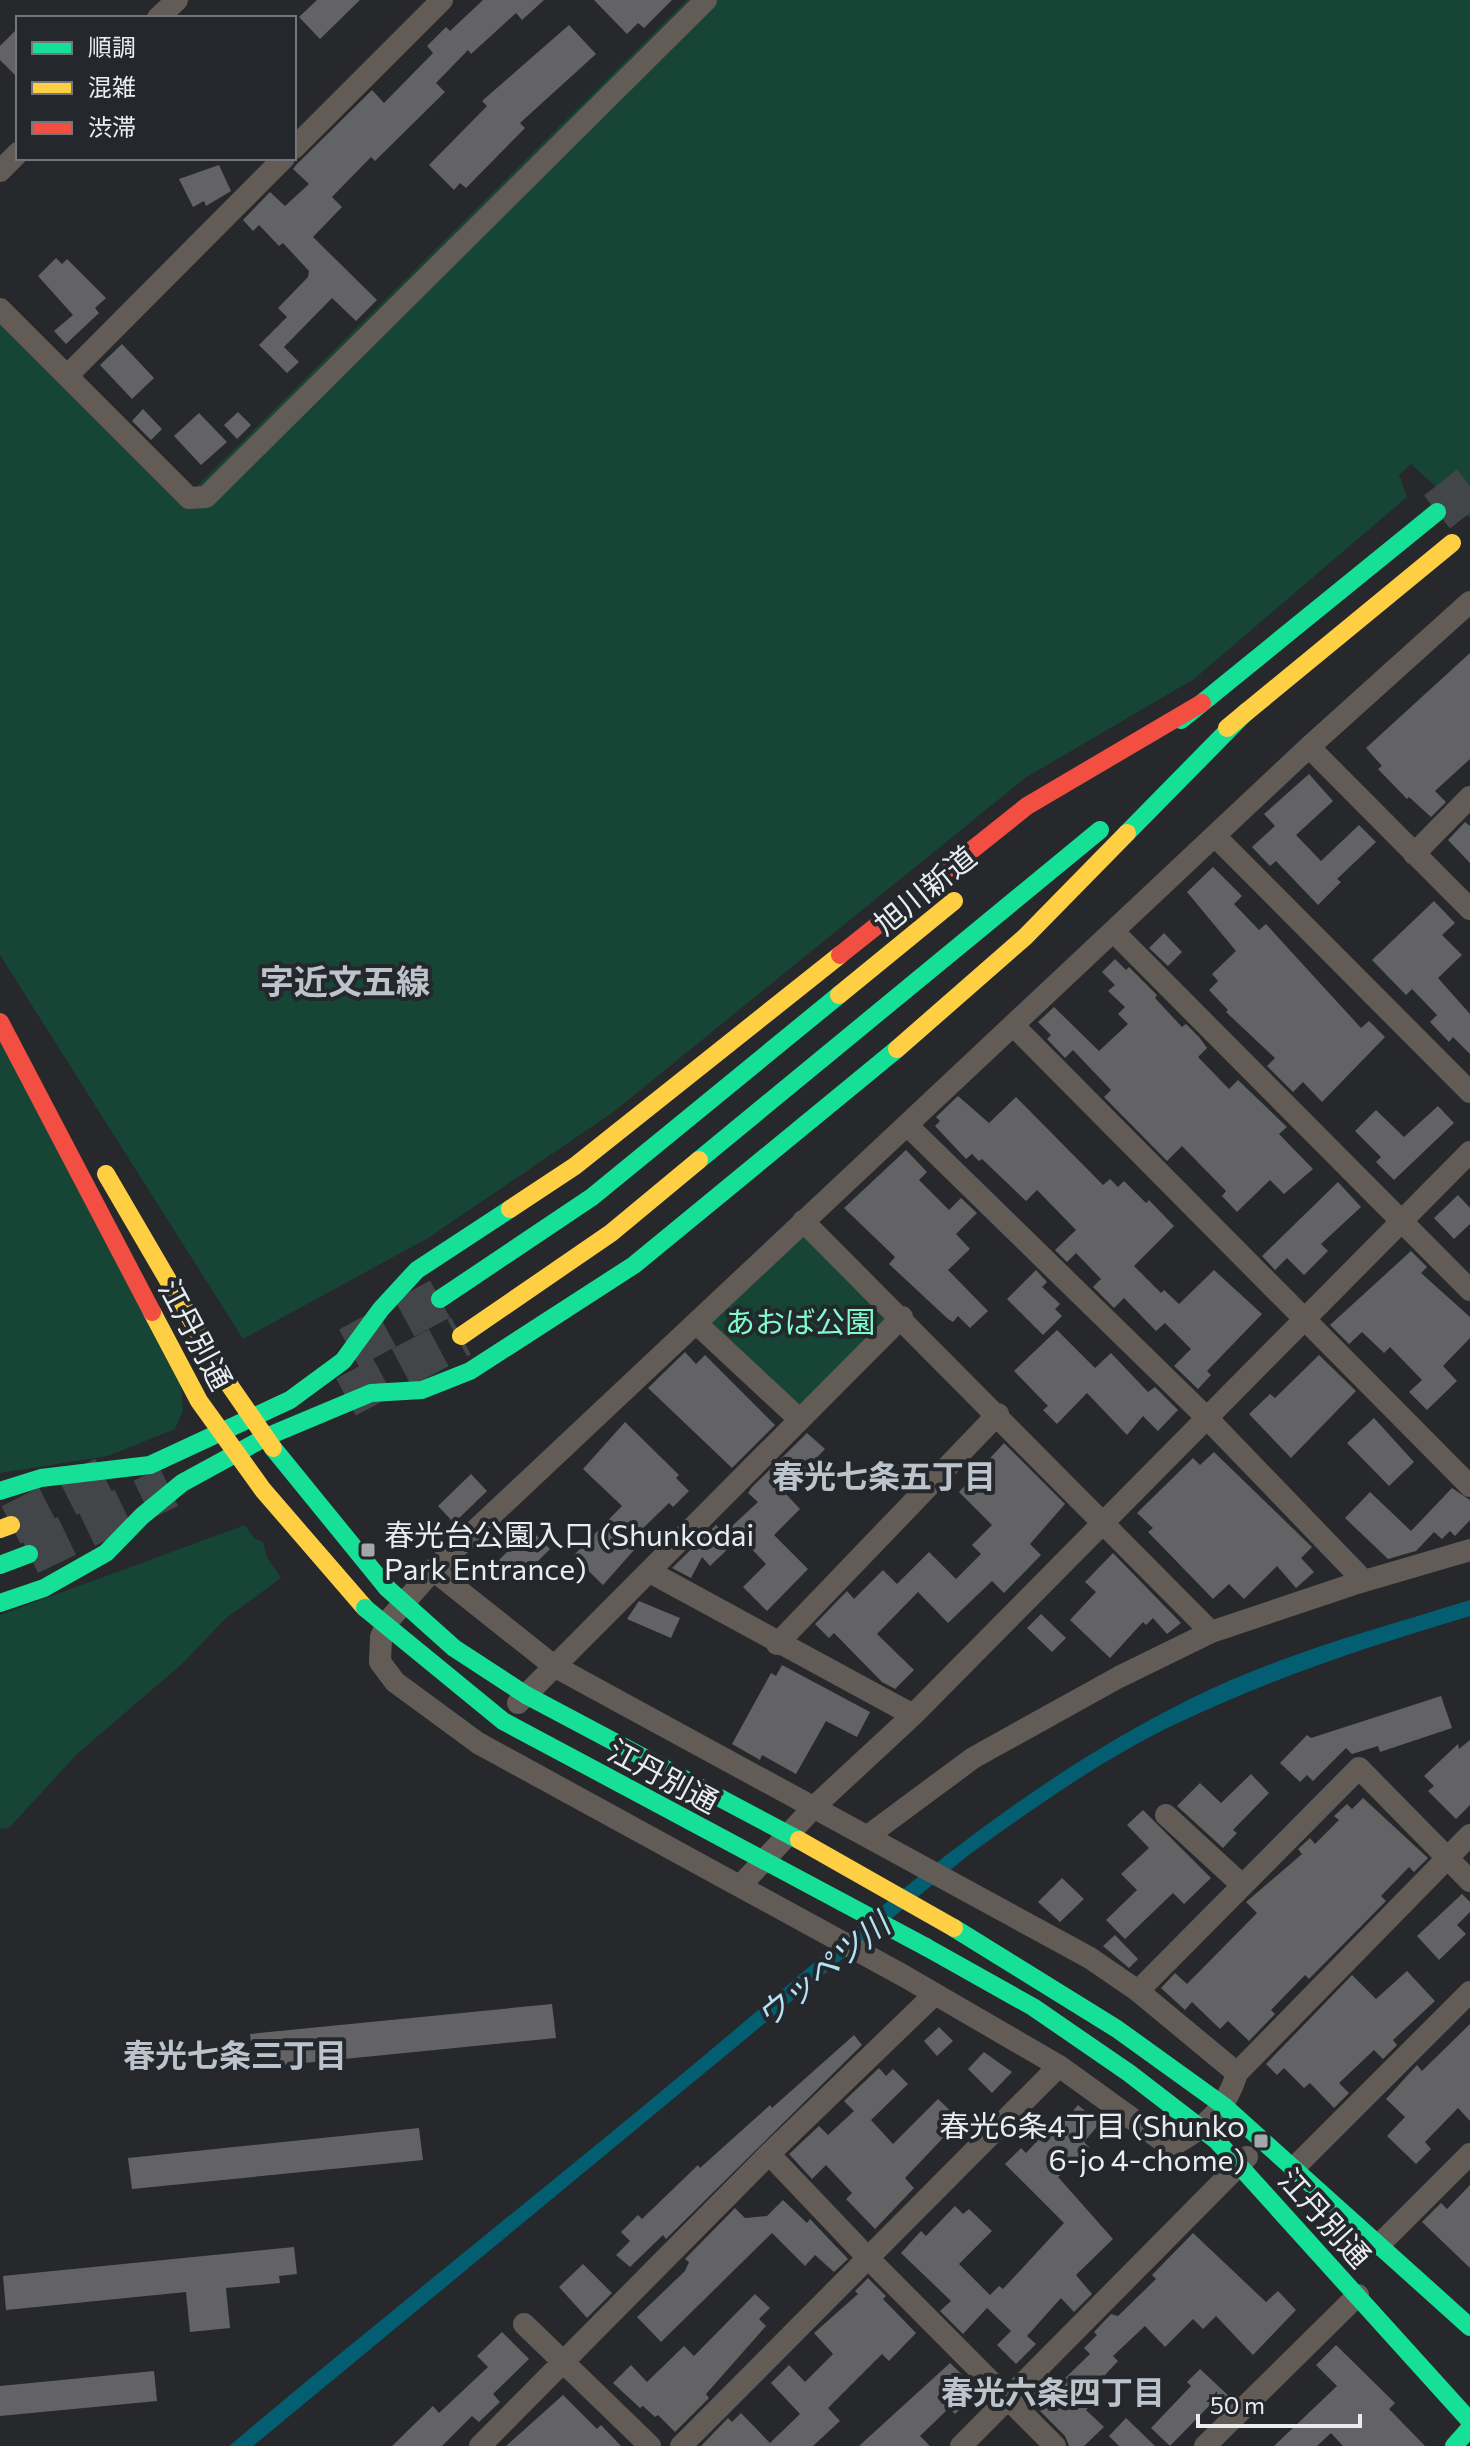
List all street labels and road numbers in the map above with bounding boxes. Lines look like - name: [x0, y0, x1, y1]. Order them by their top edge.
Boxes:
- street label: 旭川新道: [866, 837, 982, 941]
- street label: 江丹別通: [152, 1272, 242, 1396]
- street label: 江丹別通: [602, 1730, 726, 1820]
- street label: 江丹別通: [1272, 2160, 1380, 2274]

